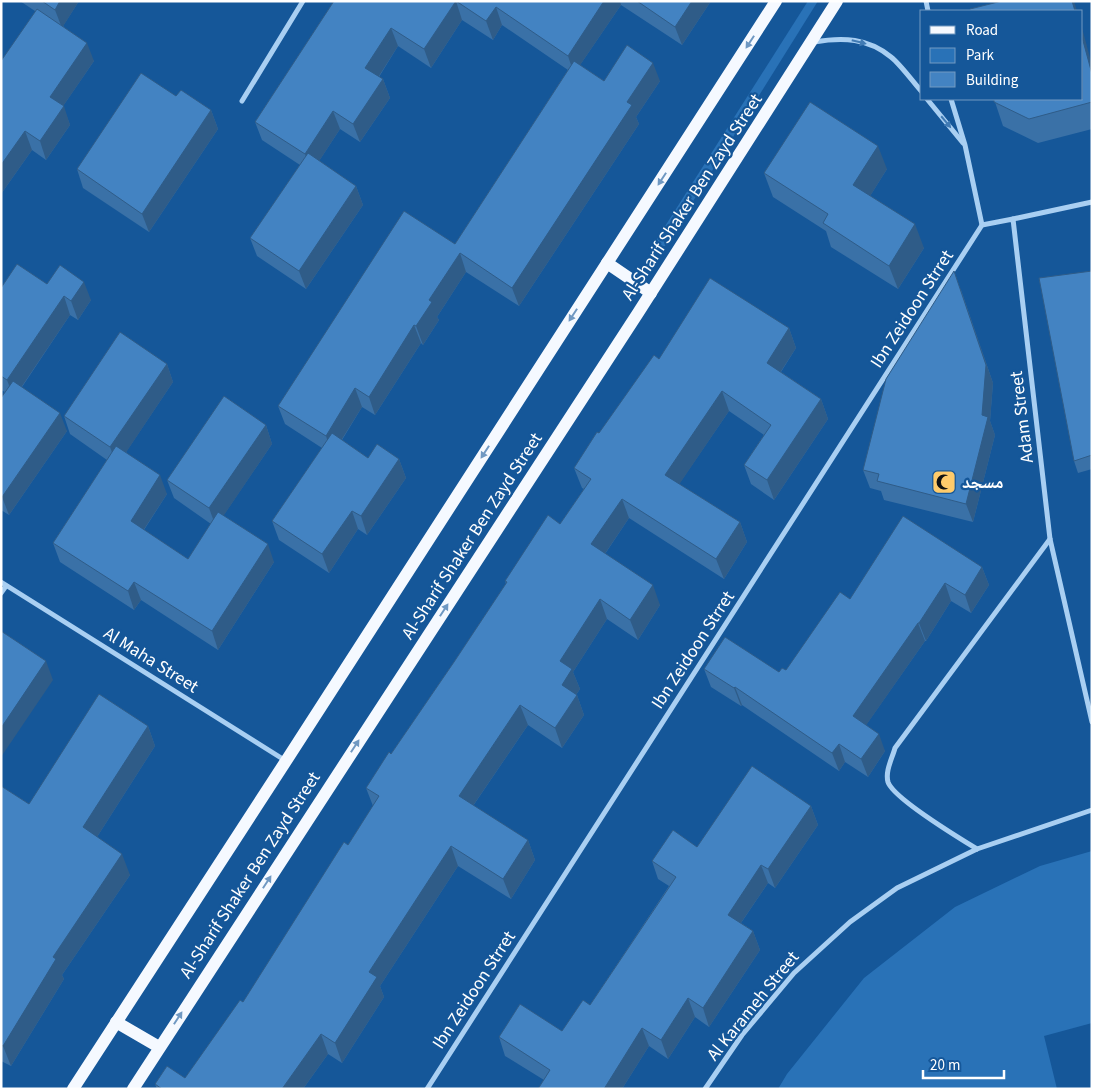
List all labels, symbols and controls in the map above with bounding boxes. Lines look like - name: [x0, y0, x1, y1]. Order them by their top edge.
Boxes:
- legend: [920, 10, 1083, 100]
- text: Road: [966, 20, 998, 41]
- one-way arrow: [745, 36, 754, 49]
- one-way arrow: [852, 38, 867, 46]
- text: Park: [966, 45, 995, 66]
- text: Building: [966, 70, 1019, 91]
- street label: Al-Sharif Shaker Ben Zayd Street: [616, 89, 768, 305]
- one-way arrow: [941, 115, 952, 128]
- one-way arrow: [657, 172, 666, 185]
- street label: Ibn Zeidoon Strret: [864, 245, 960, 373]
- one-way arrow: [568, 308, 578, 322]
- street label: Adam Street: [1004, 370, 1040, 464]
- street label: Al-Sharif Shaker Ben Zayd Street: [396, 428, 548, 644]
- one-way arrow: [480, 445, 490, 458]
- mosque icon: مسجد: [931, 469, 957, 495]
- place label: مسجد: [962, 470, 1004, 495]
- street label: Ibn Zeidoon Strret: [645, 586, 741, 714]
- one-way arrow: [439, 603, 449, 617]
- street label: Al Maha Street: [99, 621, 203, 699]
- one-way arrow: [351, 739, 360, 753]
- street label: Al-Sharif Shaker Ben Zayd Street: [174, 767, 326, 983]
- one-way arrow: [262, 875, 271, 889]
- street label: Ibn Zeidoon Strret: [426, 926, 522, 1054]
- street label: Al Karameh Street: [701, 946, 805, 1066]
- one-way arrow: [173, 1012, 182, 1025]
- scale bar: [923, 1048, 1004, 1080]
- text: 20 m: [930, 1055, 960, 1076]

